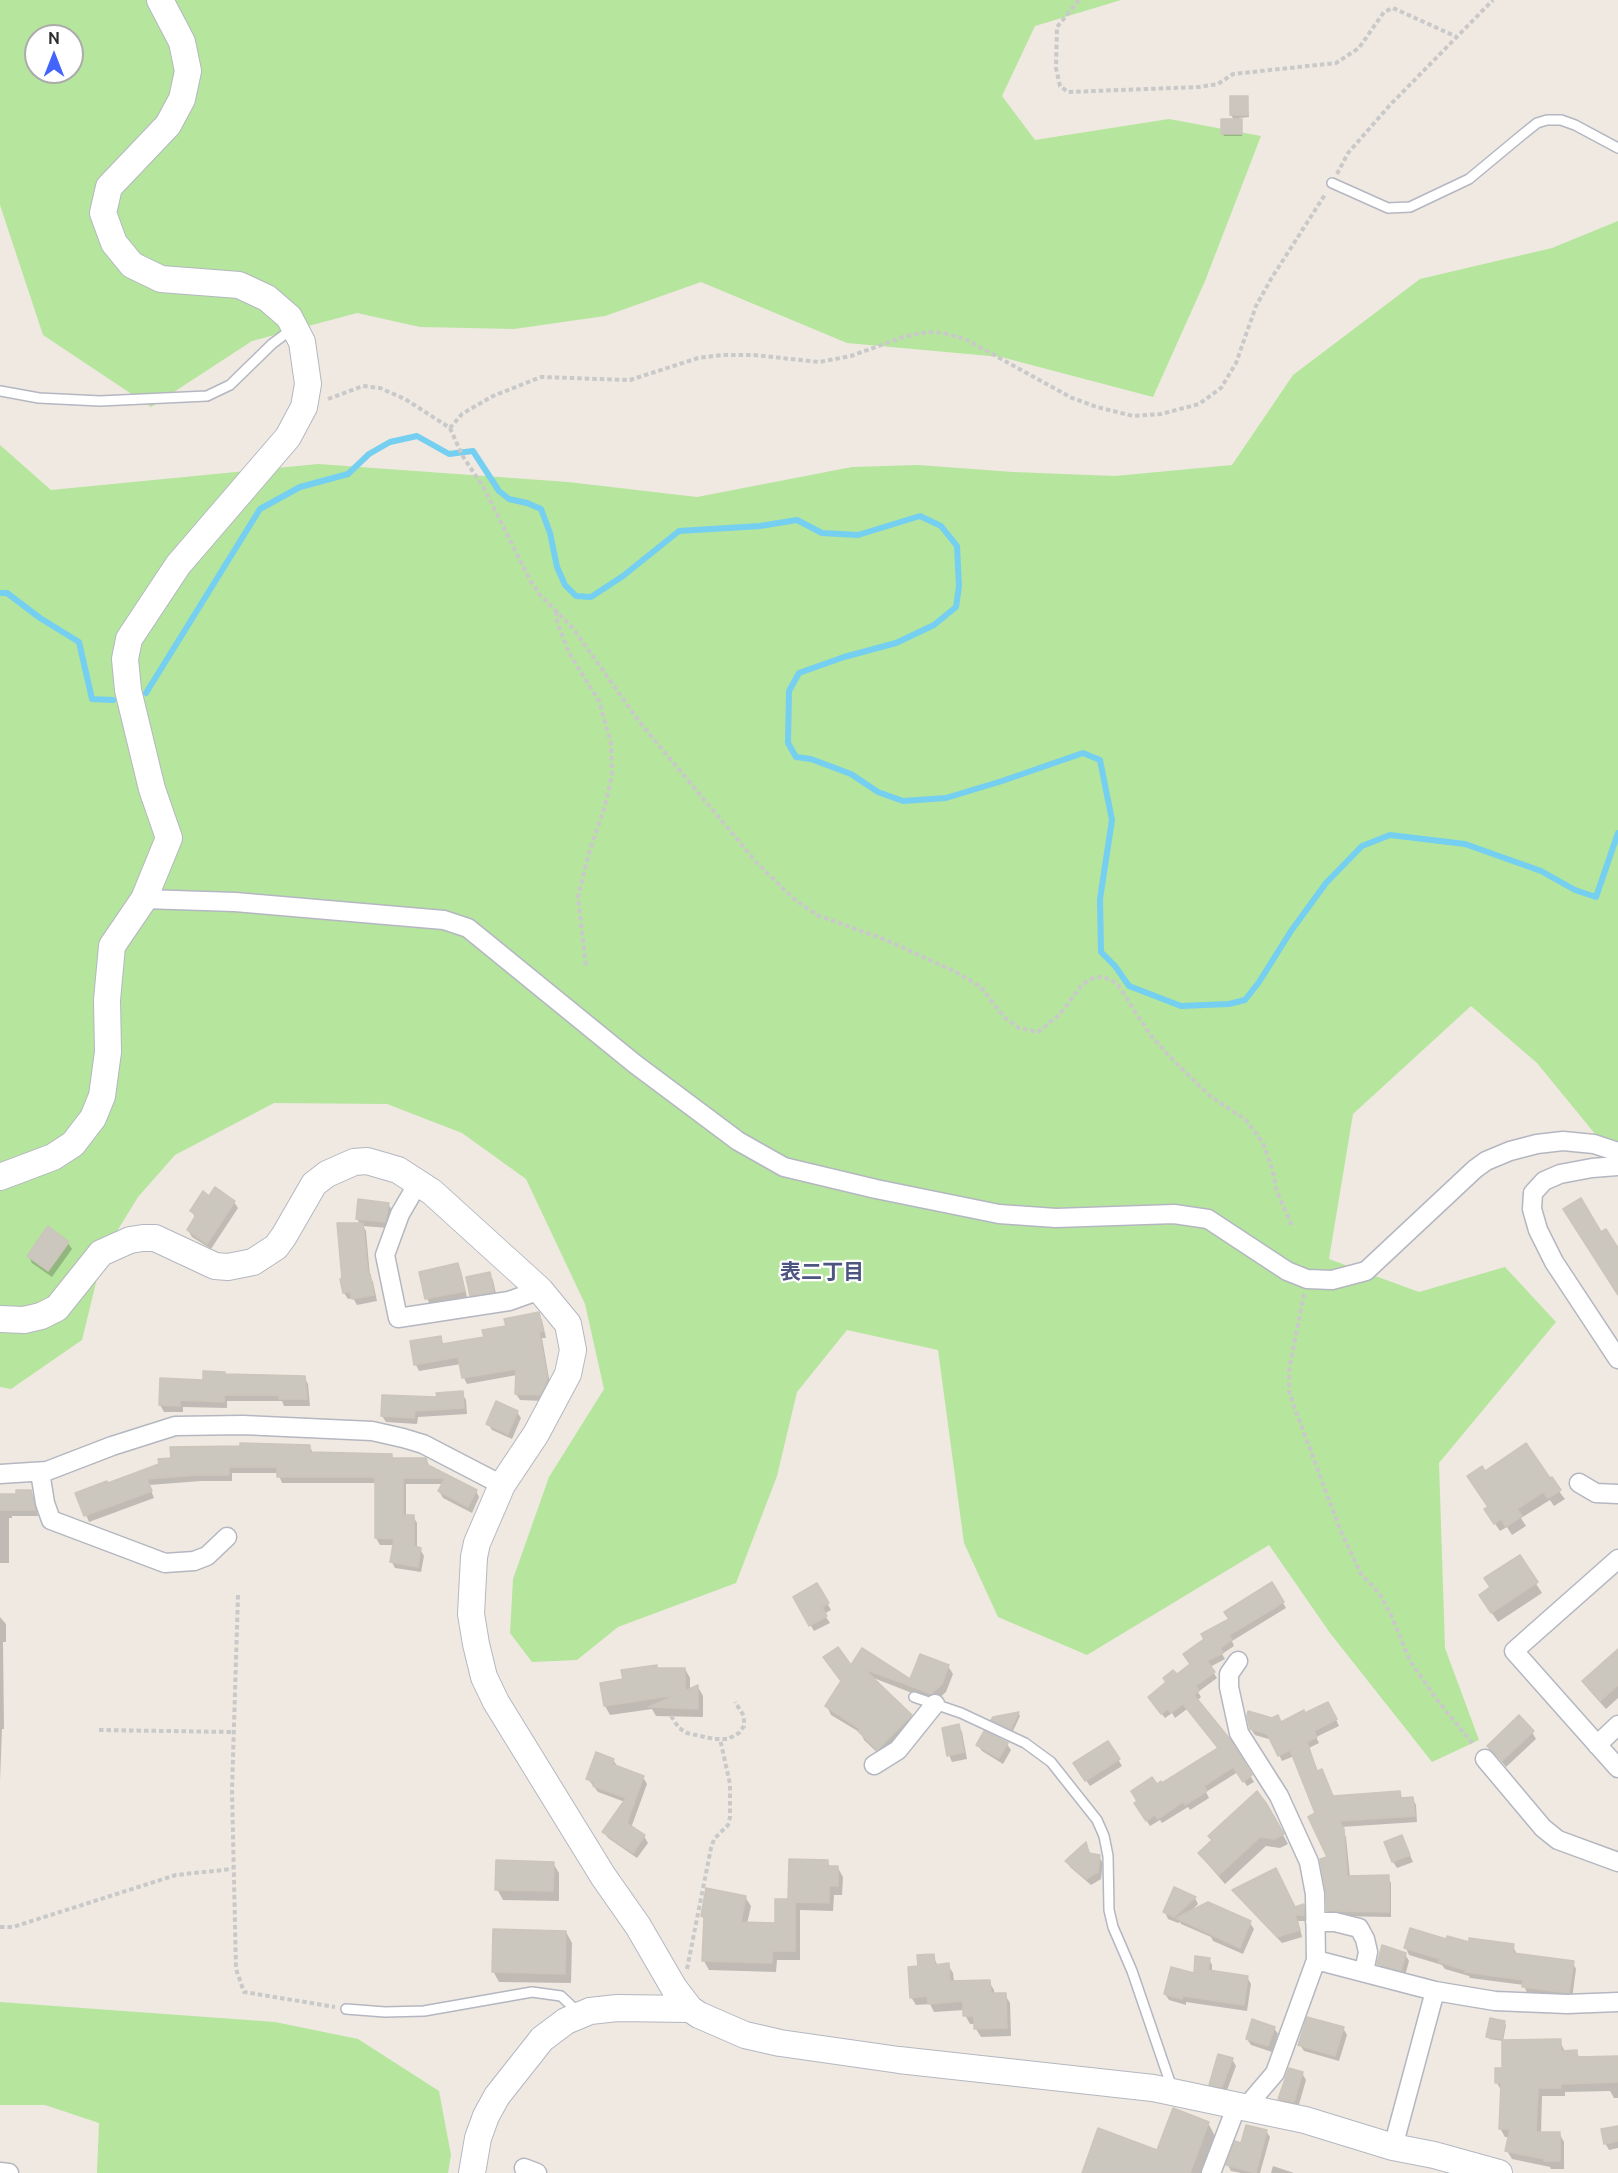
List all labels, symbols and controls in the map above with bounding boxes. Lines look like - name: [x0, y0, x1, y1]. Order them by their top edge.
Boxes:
- north arrow: [24, 24, 84, 84]
- text: N: [48, 29, 60, 47]
- district label: 表二丁目: [780, 1259, 864, 1285]

